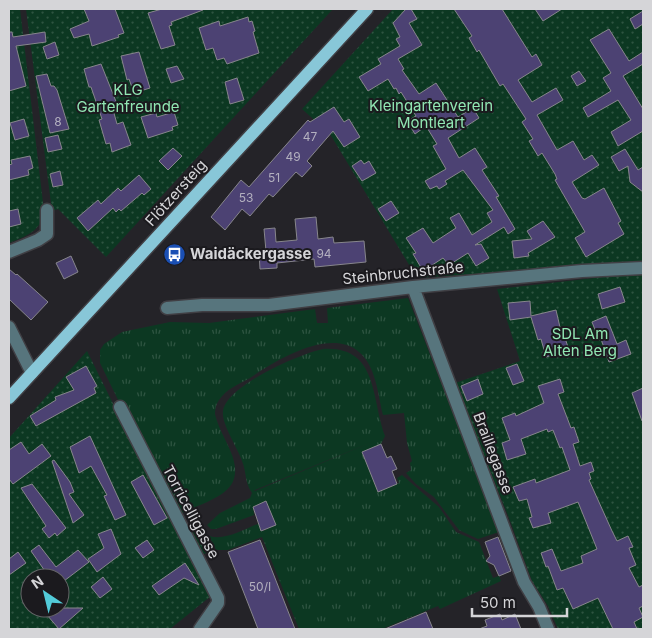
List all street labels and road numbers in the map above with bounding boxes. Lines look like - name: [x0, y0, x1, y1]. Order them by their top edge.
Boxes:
- street label: Flötzersteig: [141, 155, 210, 230]
- street label: Steinbruchstraße: [341, 257, 464, 288]
- street label: Braillegasse: [469, 409, 518, 496]
- street label: Torricelligasse: [159, 462, 224, 562]

